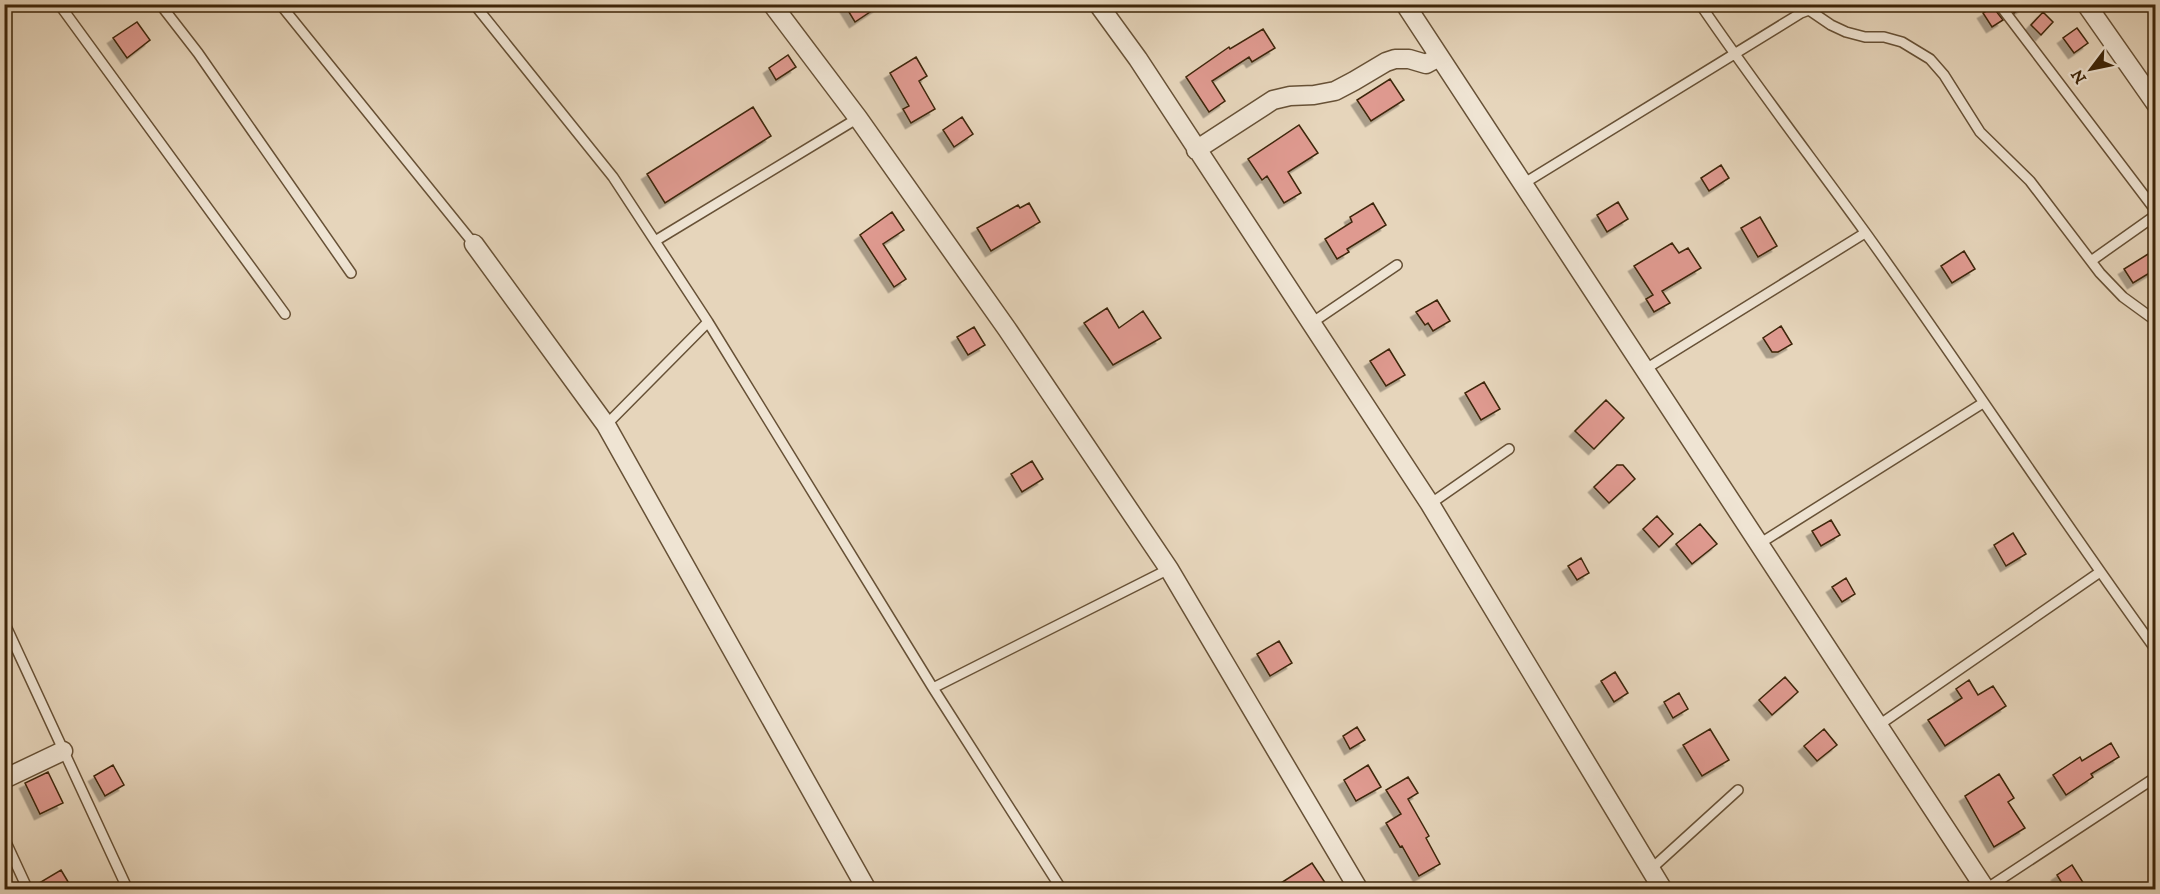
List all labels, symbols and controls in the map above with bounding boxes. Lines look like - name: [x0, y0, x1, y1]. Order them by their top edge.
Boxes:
- north arrow: [2061, 39, 2121, 99]
- text: N: [2067, 66, 2091, 87]

